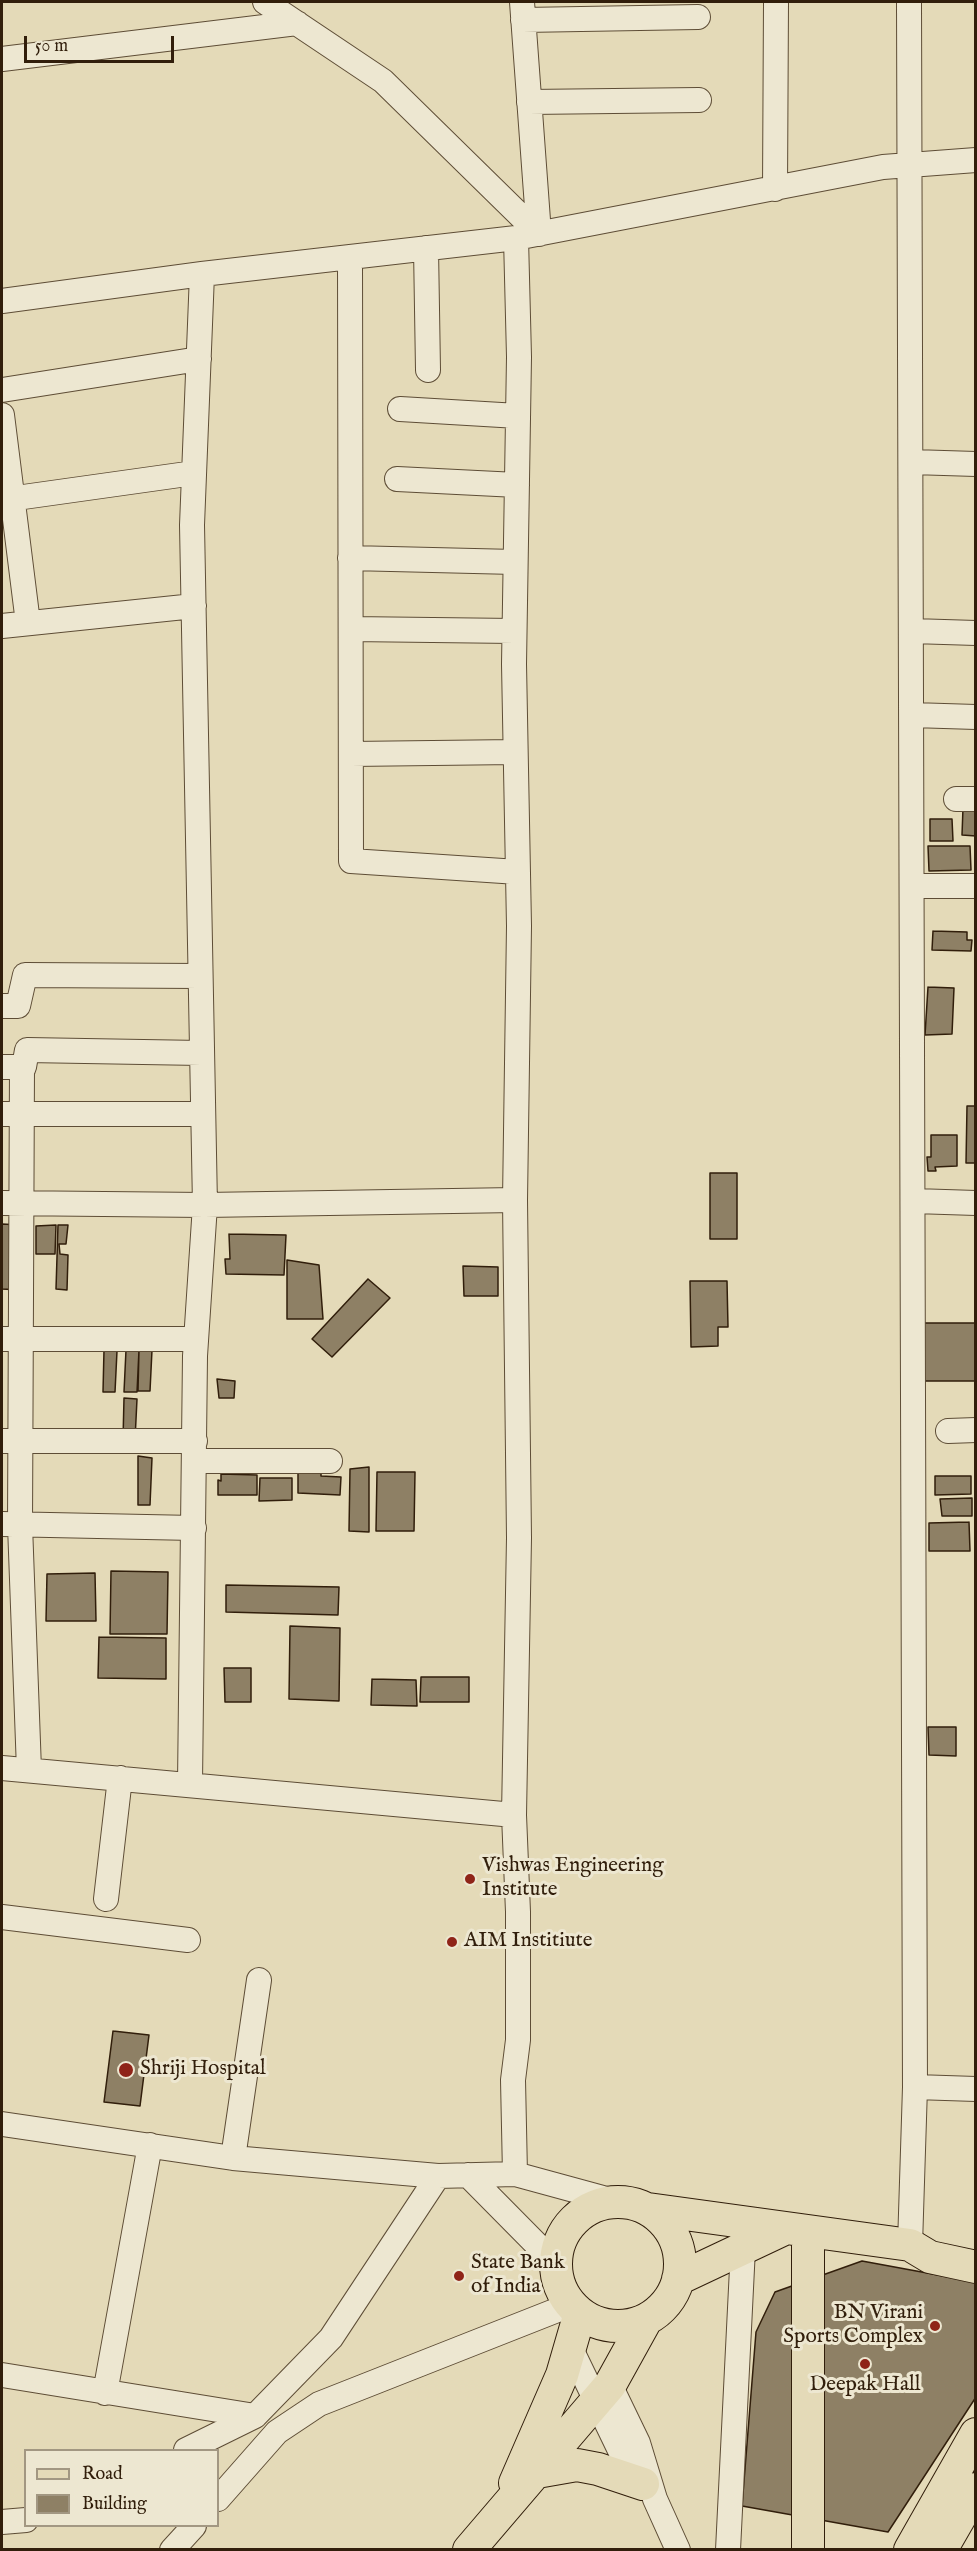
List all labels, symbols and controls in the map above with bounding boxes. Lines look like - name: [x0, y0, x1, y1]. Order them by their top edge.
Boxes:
- scale bar: [27, 24, 177, 62]
- text: 50 m: [35, 35, 68, 58]
- place label: Vishwas Engineering Institute: [482, 1854, 664, 1904]
- marker: Vishwas Engineering Institute: [463, 1872, 477, 1886]
- place label: AIM Institiute: [464, 1929, 592, 1955]
- marker: AIM Institiute: [445, 1935, 459, 1949]
- place label: Shriji Hospital: [140, 2057, 266, 2083]
- marker: Shriji Hospital: [117, 2061, 135, 2079]
- place label: State Bank of India: [471, 2251, 565, 2301]
- marker: State Bank of India: [452, 2269, 466, 2283]
- place label: BN Virani Sports Complex: [783, 2301, 923, 2351]
- marker: BN Virani Sports Complex: [928, 2319, 942, 2333]
- marker: Deepak Hall: [858, 2357, 872, 2371]
- place label: Deepak Hall: [809, 2373, 921, 2399]
- legend: [24, 2449, 219, 2527]
- text: Road: [82, 2463, 123, 2486]
- text: Building: [82, 2493, 147, 2516]

